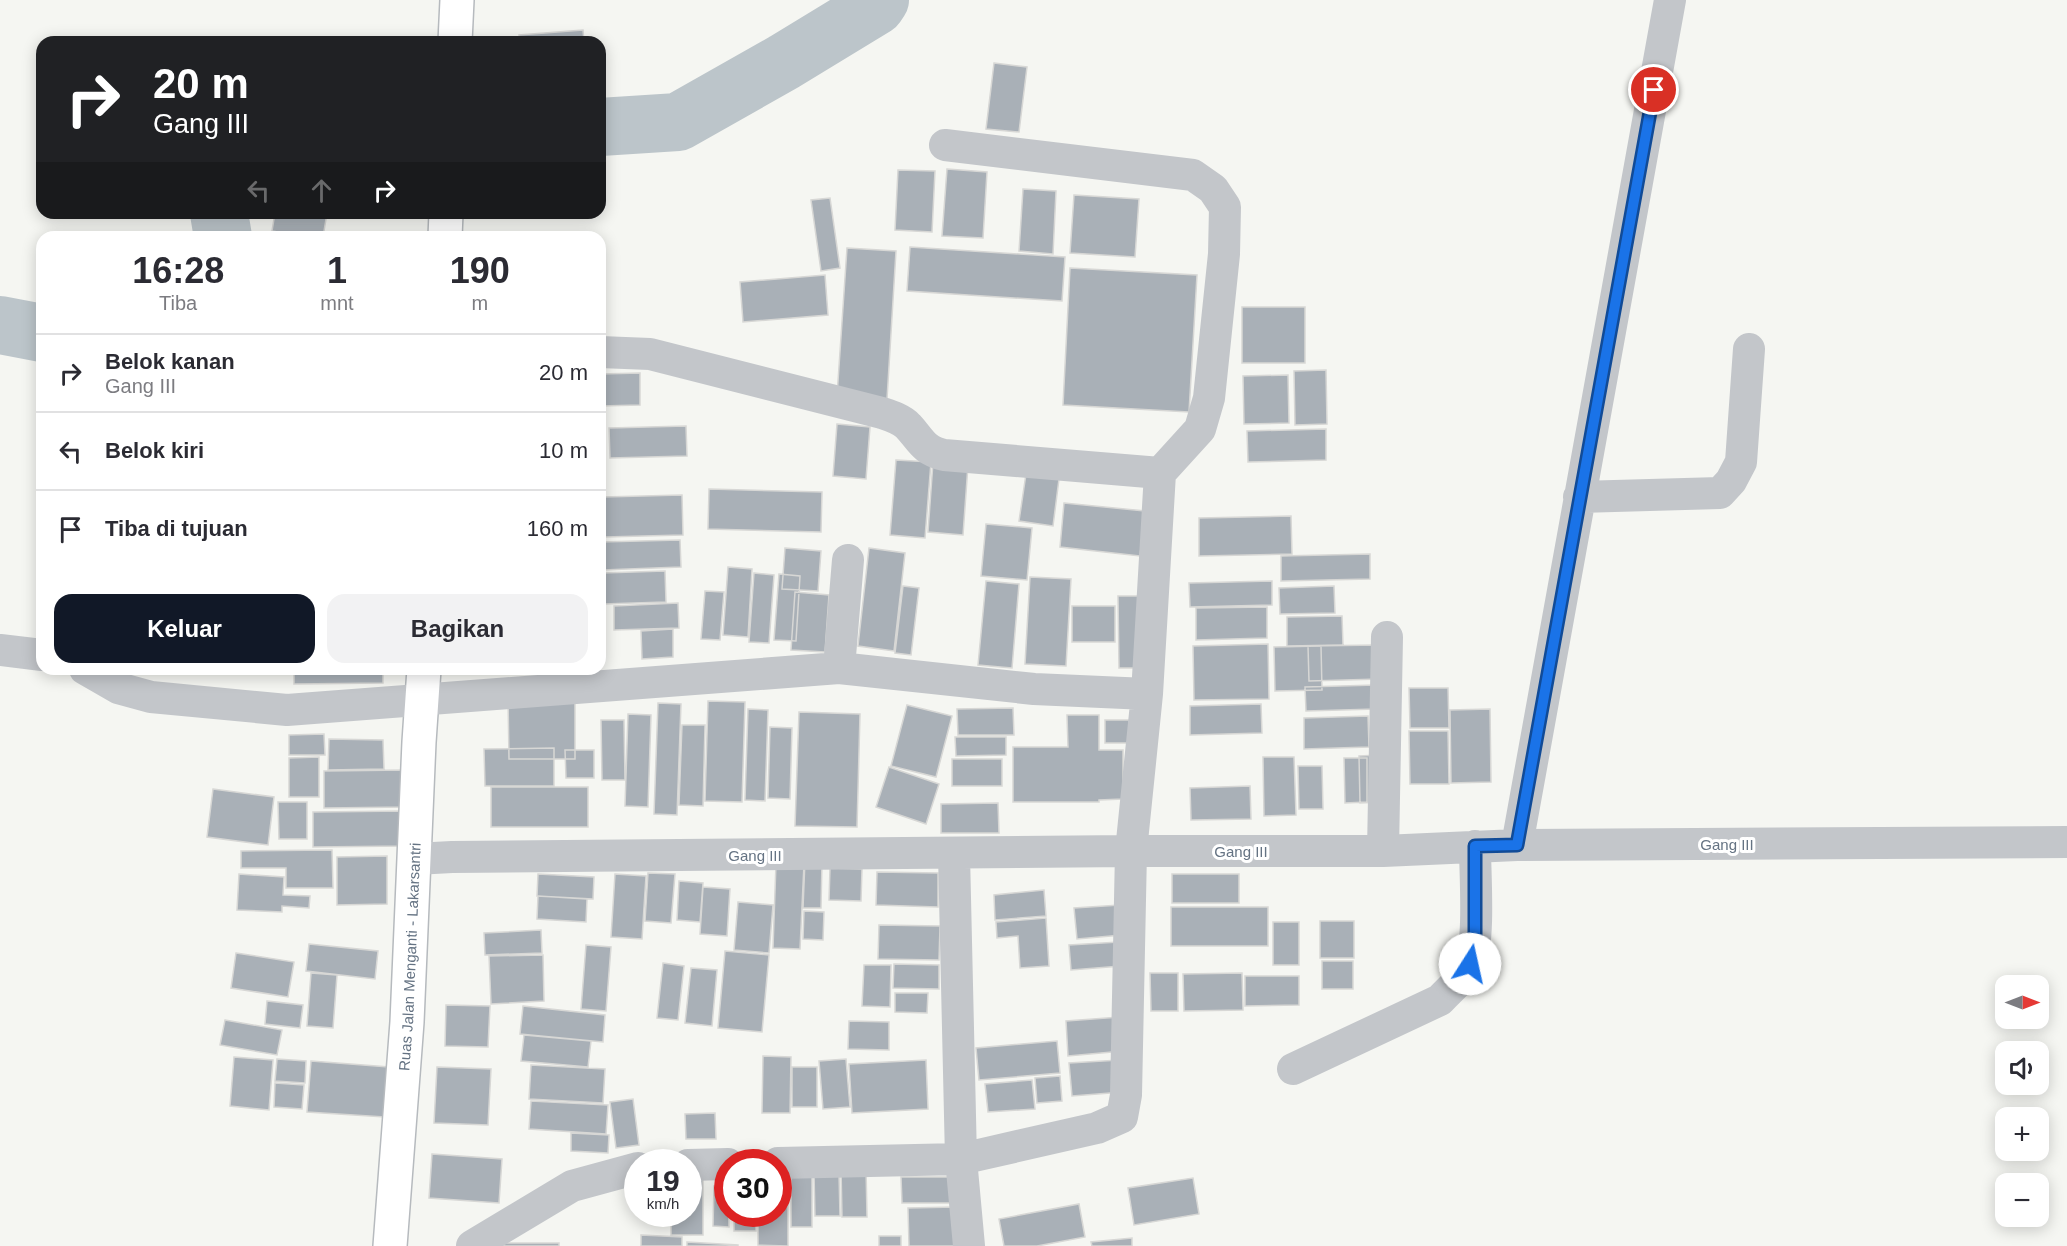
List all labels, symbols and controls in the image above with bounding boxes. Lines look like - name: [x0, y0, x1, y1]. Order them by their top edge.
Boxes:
- icon: right: [54, 60, 132, 138]
- text: 20 m: [153, 60, 249, 107]
- pin: [1628, 64, 1679, 115]
- icon: arrive: [1637, 73, 1670, 106]
- text: Gang III: [153, 109, 249, 139]
- icon: left: [242, 174, 275, 207]
- icon: ahead: [305, 174, 338, 207]
- icon: right: [368, 174, 401, 207]
- text: 16:28: [132, 250, 224, 291]
- text: 1: [327, 250, 347, 291]
- text: 190: [450, 250, 510, 291]
- text: Tiba: [159, 292, 197, 314]
- text: mnt: [320, 292, 354, 314]
- text: m: [472, 292, 488, 314]
- text: Belok kanan: [105, 349, 235, 374]
- icon: right: [54, 357, 87, 390]
- text: 20 m: [539, 360, 588, 385]
- text: Gang III: [105, 375, 176, 397]
- icon: left: [54, 435, 87, 468]
- text: Belok kiri: [105, 438, 204, 463]
- text: 10 m: [539, 438, 588, 463]
- icon: arrive: [54, 513, 87, 546]
- text: Tiba di tujuan: [105, 516, 248, 541]
- text: 160 m: [527, 516, 588, 541]
- button: Keluar: [54, 594, 315, 663]
- button: Bagikan: [327, 594, 588, 663]
- street label: Gang III: [1700, 836, 1754, 853]
- street label: Ruas Jalan Menganti - Lakarsantri: [395, 842, 423, 1071]
- street label: Gang III: [1214, 843, 1268, 860]
- street label: Gang III: [728, 847, 782, 864]
- position arrow: [1438, 932, 1502, 996]
- north arrow: [1995, 975, 2049, 1029]
- map controls: [1995, 975, 2049, 1227]
- button: sound: [1995, 1041, 2049, 1095]
- button: +: [1995, 1107, 2049, 1161]
- speed limit sign: 30: [714, 1149, 792, 1227]
- text: 19: [646, 1164, 680, 1197]
- button: −: [1995, 1173, 2049, 1227]
- text: km/h: [647, 1195, 679, 1212]

